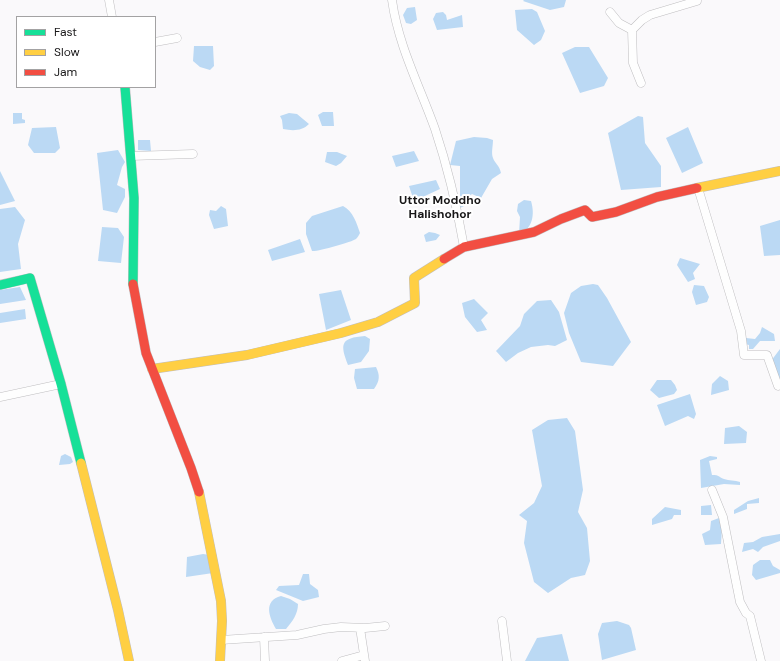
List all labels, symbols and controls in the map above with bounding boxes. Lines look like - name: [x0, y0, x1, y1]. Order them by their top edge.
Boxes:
- legend: [16, 16, 156, 88]
- text: Fast: [54, 24, 77, 40]
- text: Slow: [54, 44, 80, 60]
- text: Jam: [54, 64, 77, 80]
- district label: Uttor Moddho Halishohor: [399, 194, 481, 222]

